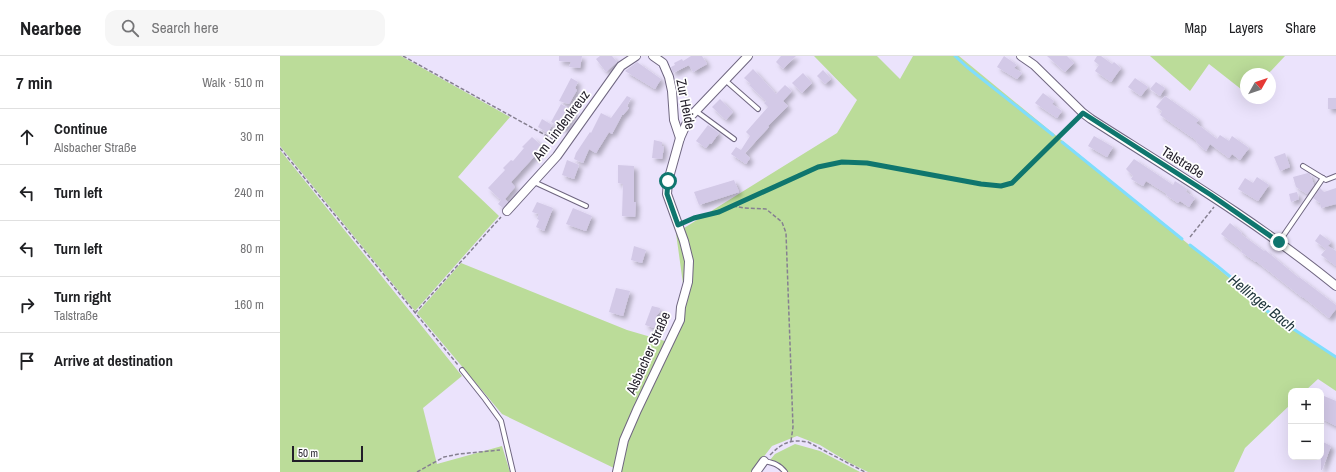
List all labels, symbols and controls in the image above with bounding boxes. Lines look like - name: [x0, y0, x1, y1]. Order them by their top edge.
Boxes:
- search box: [105, 10, 385, 46]
- text: Nearbee: [20, 15, 81, 41]
- icon: search: [119, 17, 141, 39]
- text: Search here: [151, 17, 219, 38]
- text: Map: [1185, 19, 1207, 37]
- text: Layers: [1229, 19, 1263, 37]
- text: Share: [1285, 19, 1316, 37]
- north arrow: [1240, 68, 1276, 104]
- text: 7 min: [16, 71, 52, 94]
- text: Walk · 510 m: [202, 74, 264, 91]
- street label: Zur Heide: [672, 77, 700, 131]
- street label: Am Lindenkreuz: [528, 86, 593, 165]
- text: Continue: [54, 118, 107, 139]
- icon: ahead: [16, 126, 38, 148]
- text: 30 m: [240, 128, 264, 145]
- text: Alsbacher Straße: [54, 139, 136, 156]
- street label: Talstraße: [1158, 142, 1208, 182]
- route start: [659, 172, 677, 190]
- icon: left: [16, 182, 38, 204]
- text: Turn left: [54, 182, 102, 203]
- text: 240 m: [234, 184, 264, 201]
- route end: [1270, 233, 1288, 251]
- icon: left: [16, 238, 38, 260]
- text: Turn left: [54, 238, 102, 259]
- text: 80 m: [240, 240, 264, 257]
- water label: Hellinger Bach: [1224, 269, 1300, 336]
- text: Turn right: [54, 286, 111, 307]
- icon: right: [16, 294, 38, 316]
- text: 160 m: [234, 296, 264, 313]
- text: Talstraße: [54, 307, 98, 324]
- street label: Alsbacher Straße: [621, 309, 674, 398]
- icon: arrive: [16, 350, 38, 372]
- text: Arrive at destination: [54, 350, 173, 371]
- map controls: [1288, 388, 1324, 460]
- button: +: [1288, 388, 1324, 424]
- button: −: [1288, 424, 1324, 460]
- scale bar: [292, 444, 363, 463]
- text: 50 m: [298, 446, 318, 460]

